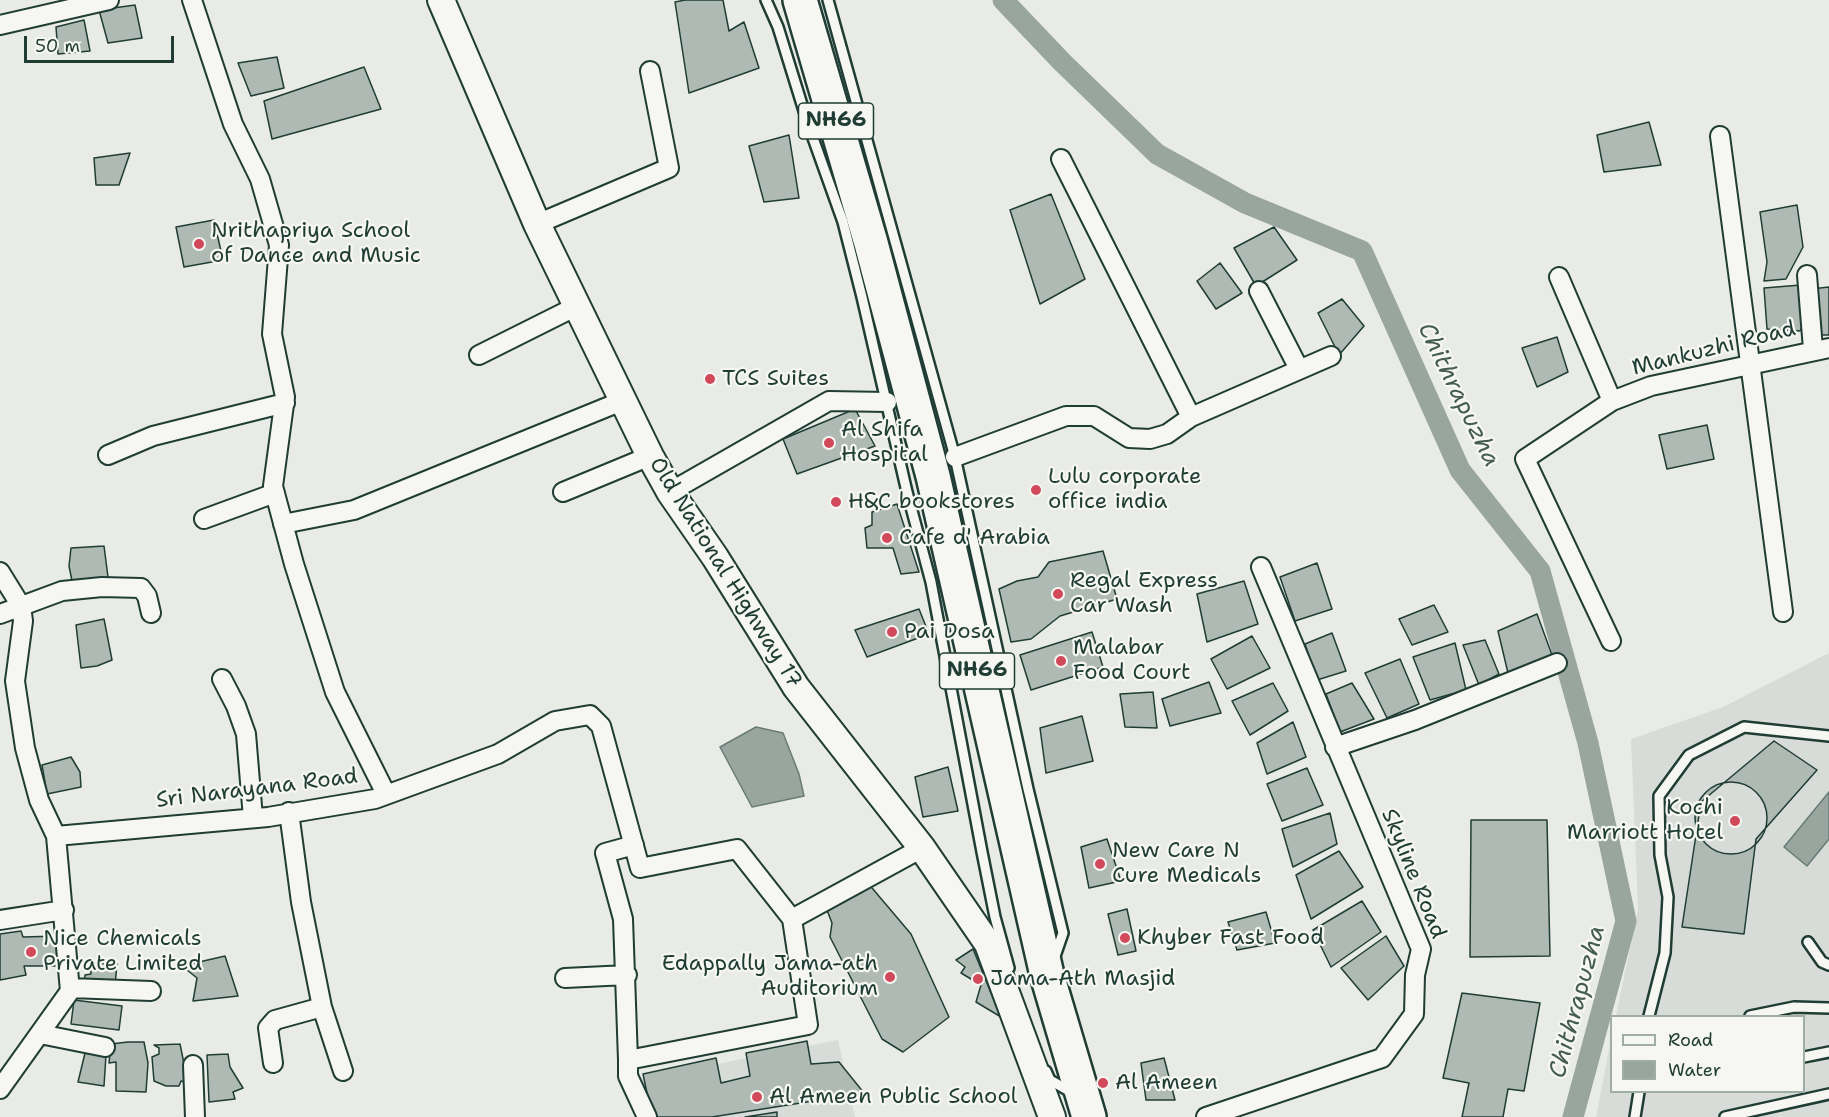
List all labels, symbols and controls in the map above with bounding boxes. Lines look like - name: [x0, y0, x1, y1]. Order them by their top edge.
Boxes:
- scale bar: [27, 24, 177, 62]
- text: 50 m: [35, 34, 80, 58]
- road number: NH66: [798, 103, 874, 139]
- place label: Nrithapriya School of Dance and Music: [211, 218, 421, 270]
- marker: Nrithapriya School of Dance and Music: [192, 237, 206, 251]
- street label: Mankuzhi Road: [1630, 316, 1798, 382]
- water label: Chithrapuzha: [1411, 318, 1505, 472]
- place label: TCS Suites: [722, 366, 829, 392]
- marker: TCS Suites: [703, 372, 717, 386]
- place label: Al Shifa Hospital: [841, 417, 928, 469]
- marker: Al Shifa Hospital: [822, 436, 836, 450]
- street label: Old National Highway 17: [643, 453, 807, 693]
- place label: Lulu corporate office india: [1048, 464, 1201, 516]
- marker: Lulu corporate office india: [1029, 483, 1043, 497]
- place label: H&C bookstores: [848, 489, 1015, 515]
- marker: H&C bookstores: [829, 495, 843, 509]
- place label: Cafe d' Arabia: [899, 525, 1050, 551]
- marker: Cafe d' Arabia: [880, 531, 894, 545]
- place label: Regal Express Car Wash: [1070, 568, 1218, 620]
- marker: Regal Express Car Wash: [1051, 587, 1065, 601]
- place label: Pai Dosa: [904, 619, 995, 645]
- marker: Pai Dosa: [885, 625, 899, 639]
- place label: Malabar Food Court: [1073, 635, 1191, 686]
- road number: NH66: [940, 653, 1014, 689]
- marker: Malabar Food Court: [1054, 654, 1068, 668]
- street label: Sri Narayana Road: [155, 764, 359, 814]
- place label: Kochi Marriott Hotel: [1567, 795, 1723, 846]
- street label: Skyline Road: [1375, 805, 1451, 943]
- marker: Kochi Marriott Hotel: [1728, 814, 1742, 828]
- place label: New Care N Cure Medicals: [1112, 838, 1261, 890]
- marker: New Care N Cure Medicals: [1093, 857, 1107, 871]
- water label: Chithrapuzha: [1544, 923, 1612, 1081]
- place label: Khyber Fast Food: [1137, 925, 1324, 951]
- place label: Nice Chemicals Private Limited: [43, 926, 202, 978]
- marker: Khyber Fast Food: [1118, 931, 1132, 945]
- marker: Nice Chemicals Private Limited: [24, 945, 38, 959]
- place label: Edappally Jama-ath Auditorium: [662, 951, 878, 1002]
- place label: Jama-Ath Masjid: [990, 966, 1175, 992]
- marker: Edappally Jama-ath Auditorium: [883, 970, 897, 984]
- marker: Jama-Ath Masjid: [971, 972, 985, 986]
- legend: [1610, 1015, 1805, 1093]
- text: Road: [1668, 1028, 1713, 1052]
- text: Water: [1668, 1058, 1721, 1082]
- place label: Al Ameen: [1115, 1070, 1218, 1096]
- marker: Al Ameen: [1096, 1076, 1110, 1090]
- place label: Al Ameen Public School: [769, 1084, 1017, 1110]
- marker: Al Ameen Public School: [750, 1090, 764, 1104]

